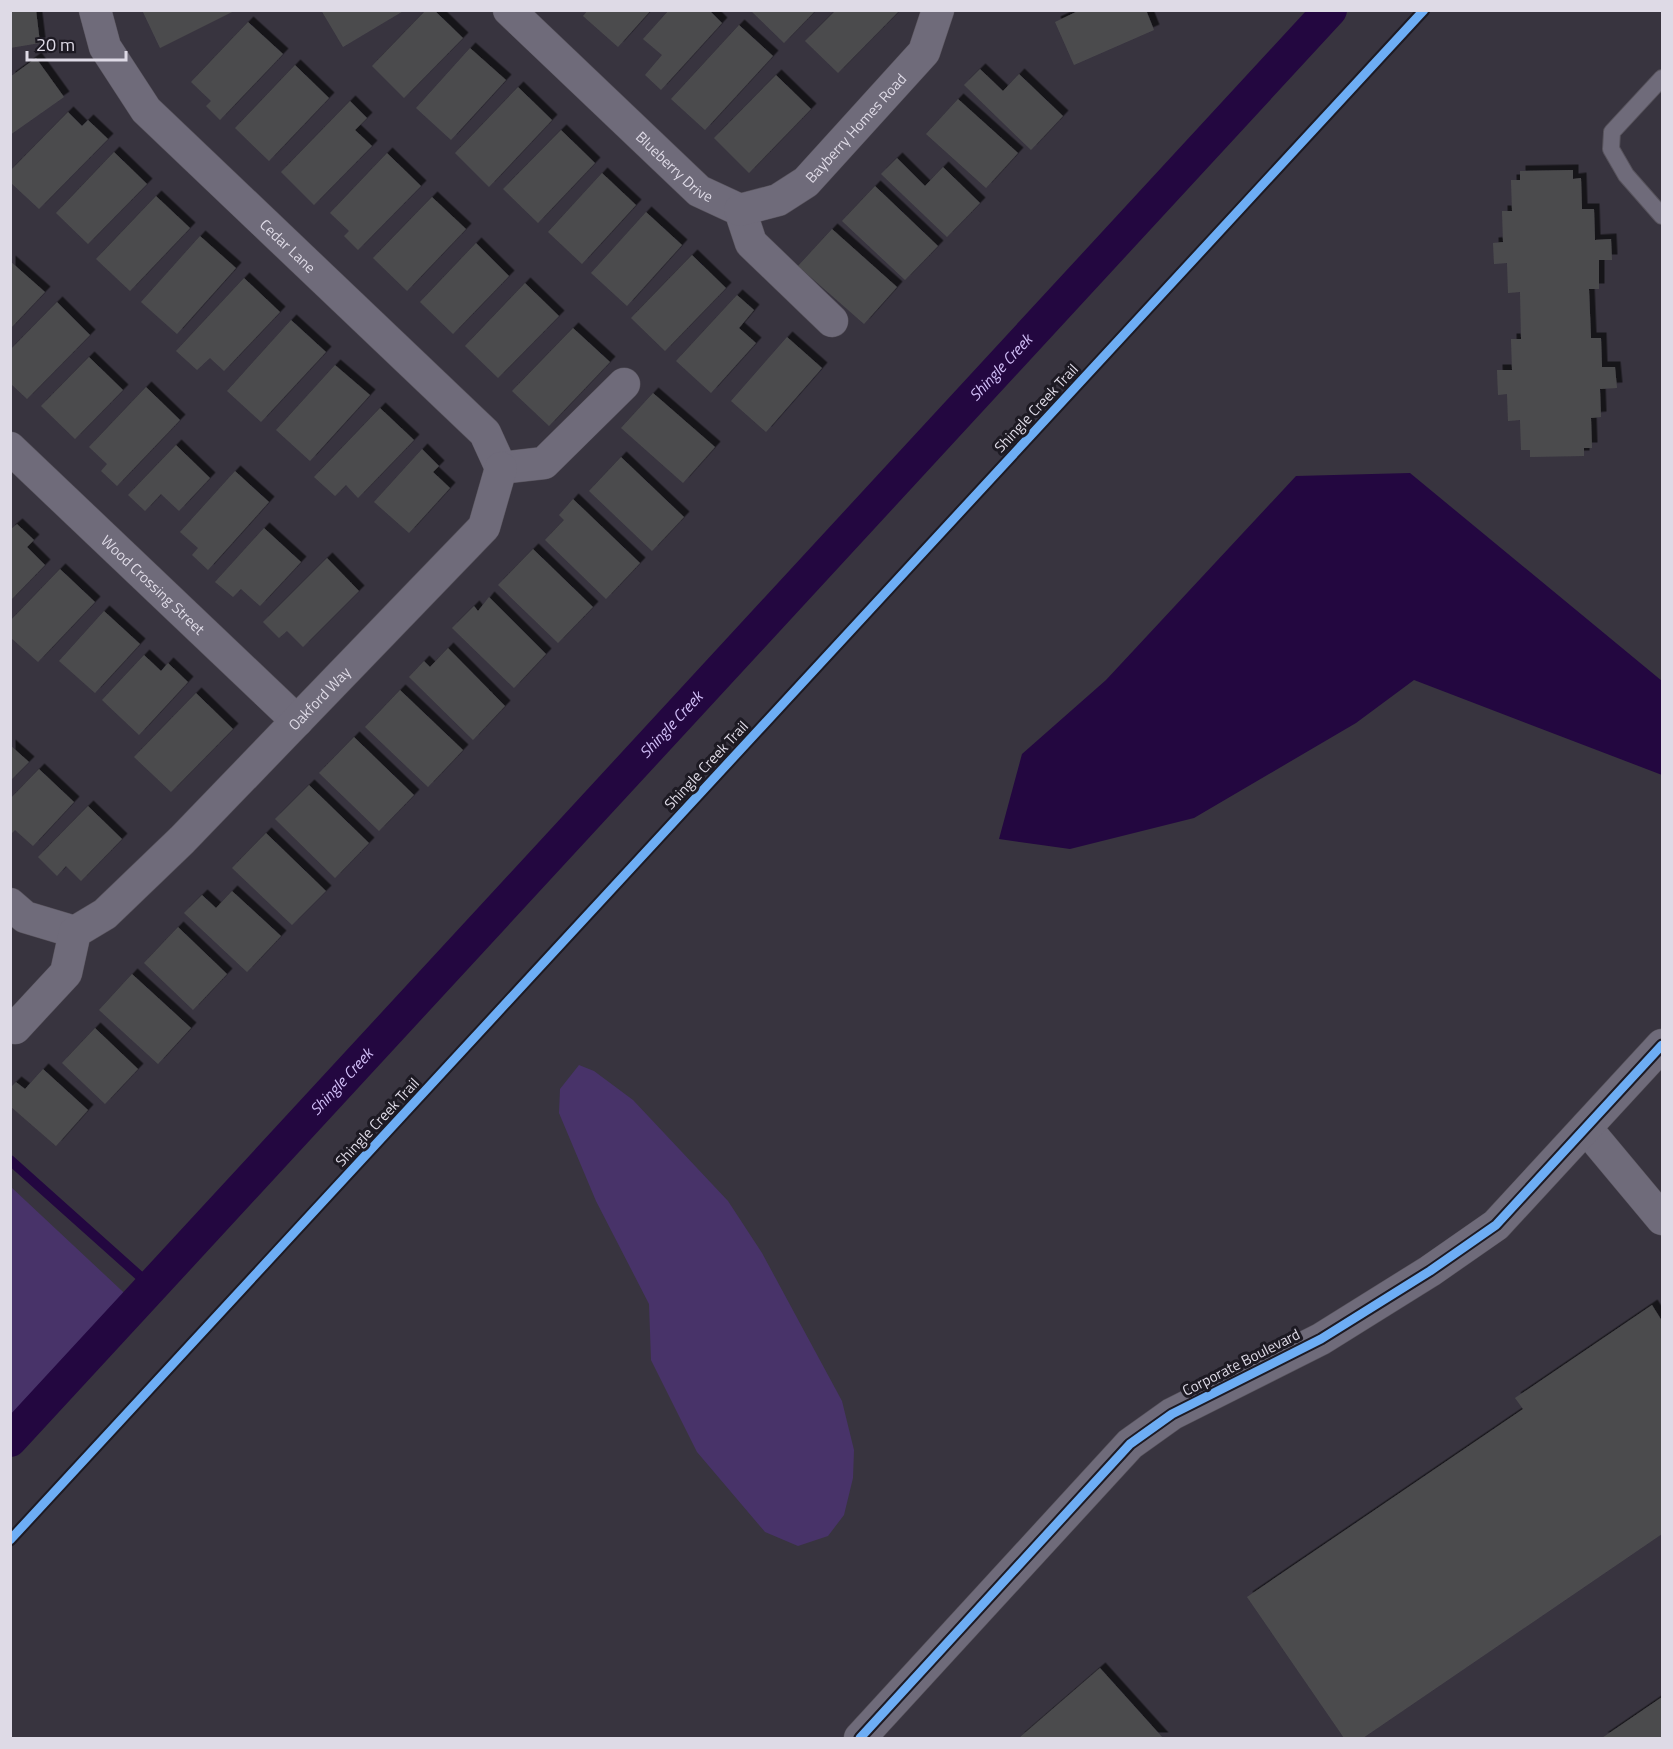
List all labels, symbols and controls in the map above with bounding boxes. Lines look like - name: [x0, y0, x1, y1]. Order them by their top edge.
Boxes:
- scale bar: [27, 24, 126, 62]
- text: 20 m: [36, 31, 75, 58]
- street label: Bayberry Homes Road: [799, 68, 911, 188]
- street label: Blueberry Drive: [631, 125, 717, 207]
- street label: Cedar Lane: [255, 213, 322, 278]
- water label: Shingle Creek: [963, 327, 1039, 406]
- street label: Shingle Creek Trail: [989, 358, 1083, 458]
- street label: Wood Crossing Street: [96, 529, 211, 640]
- street label: Oakford Way: [282, 661, 355, 735]
- water label: Shingle Creek: [633, 684, 709, 763]
- street label: Shingle Creek Trail: [659, 715, 753, 815]
- water label: Shingle Creek: [304, 1041, 380, 1120]
- street label: Shingle Creek Trail: [330, 1072, 424, 1172]
- street label: Corporate Boulevard: [1178, 1322, 1304, 1402]

